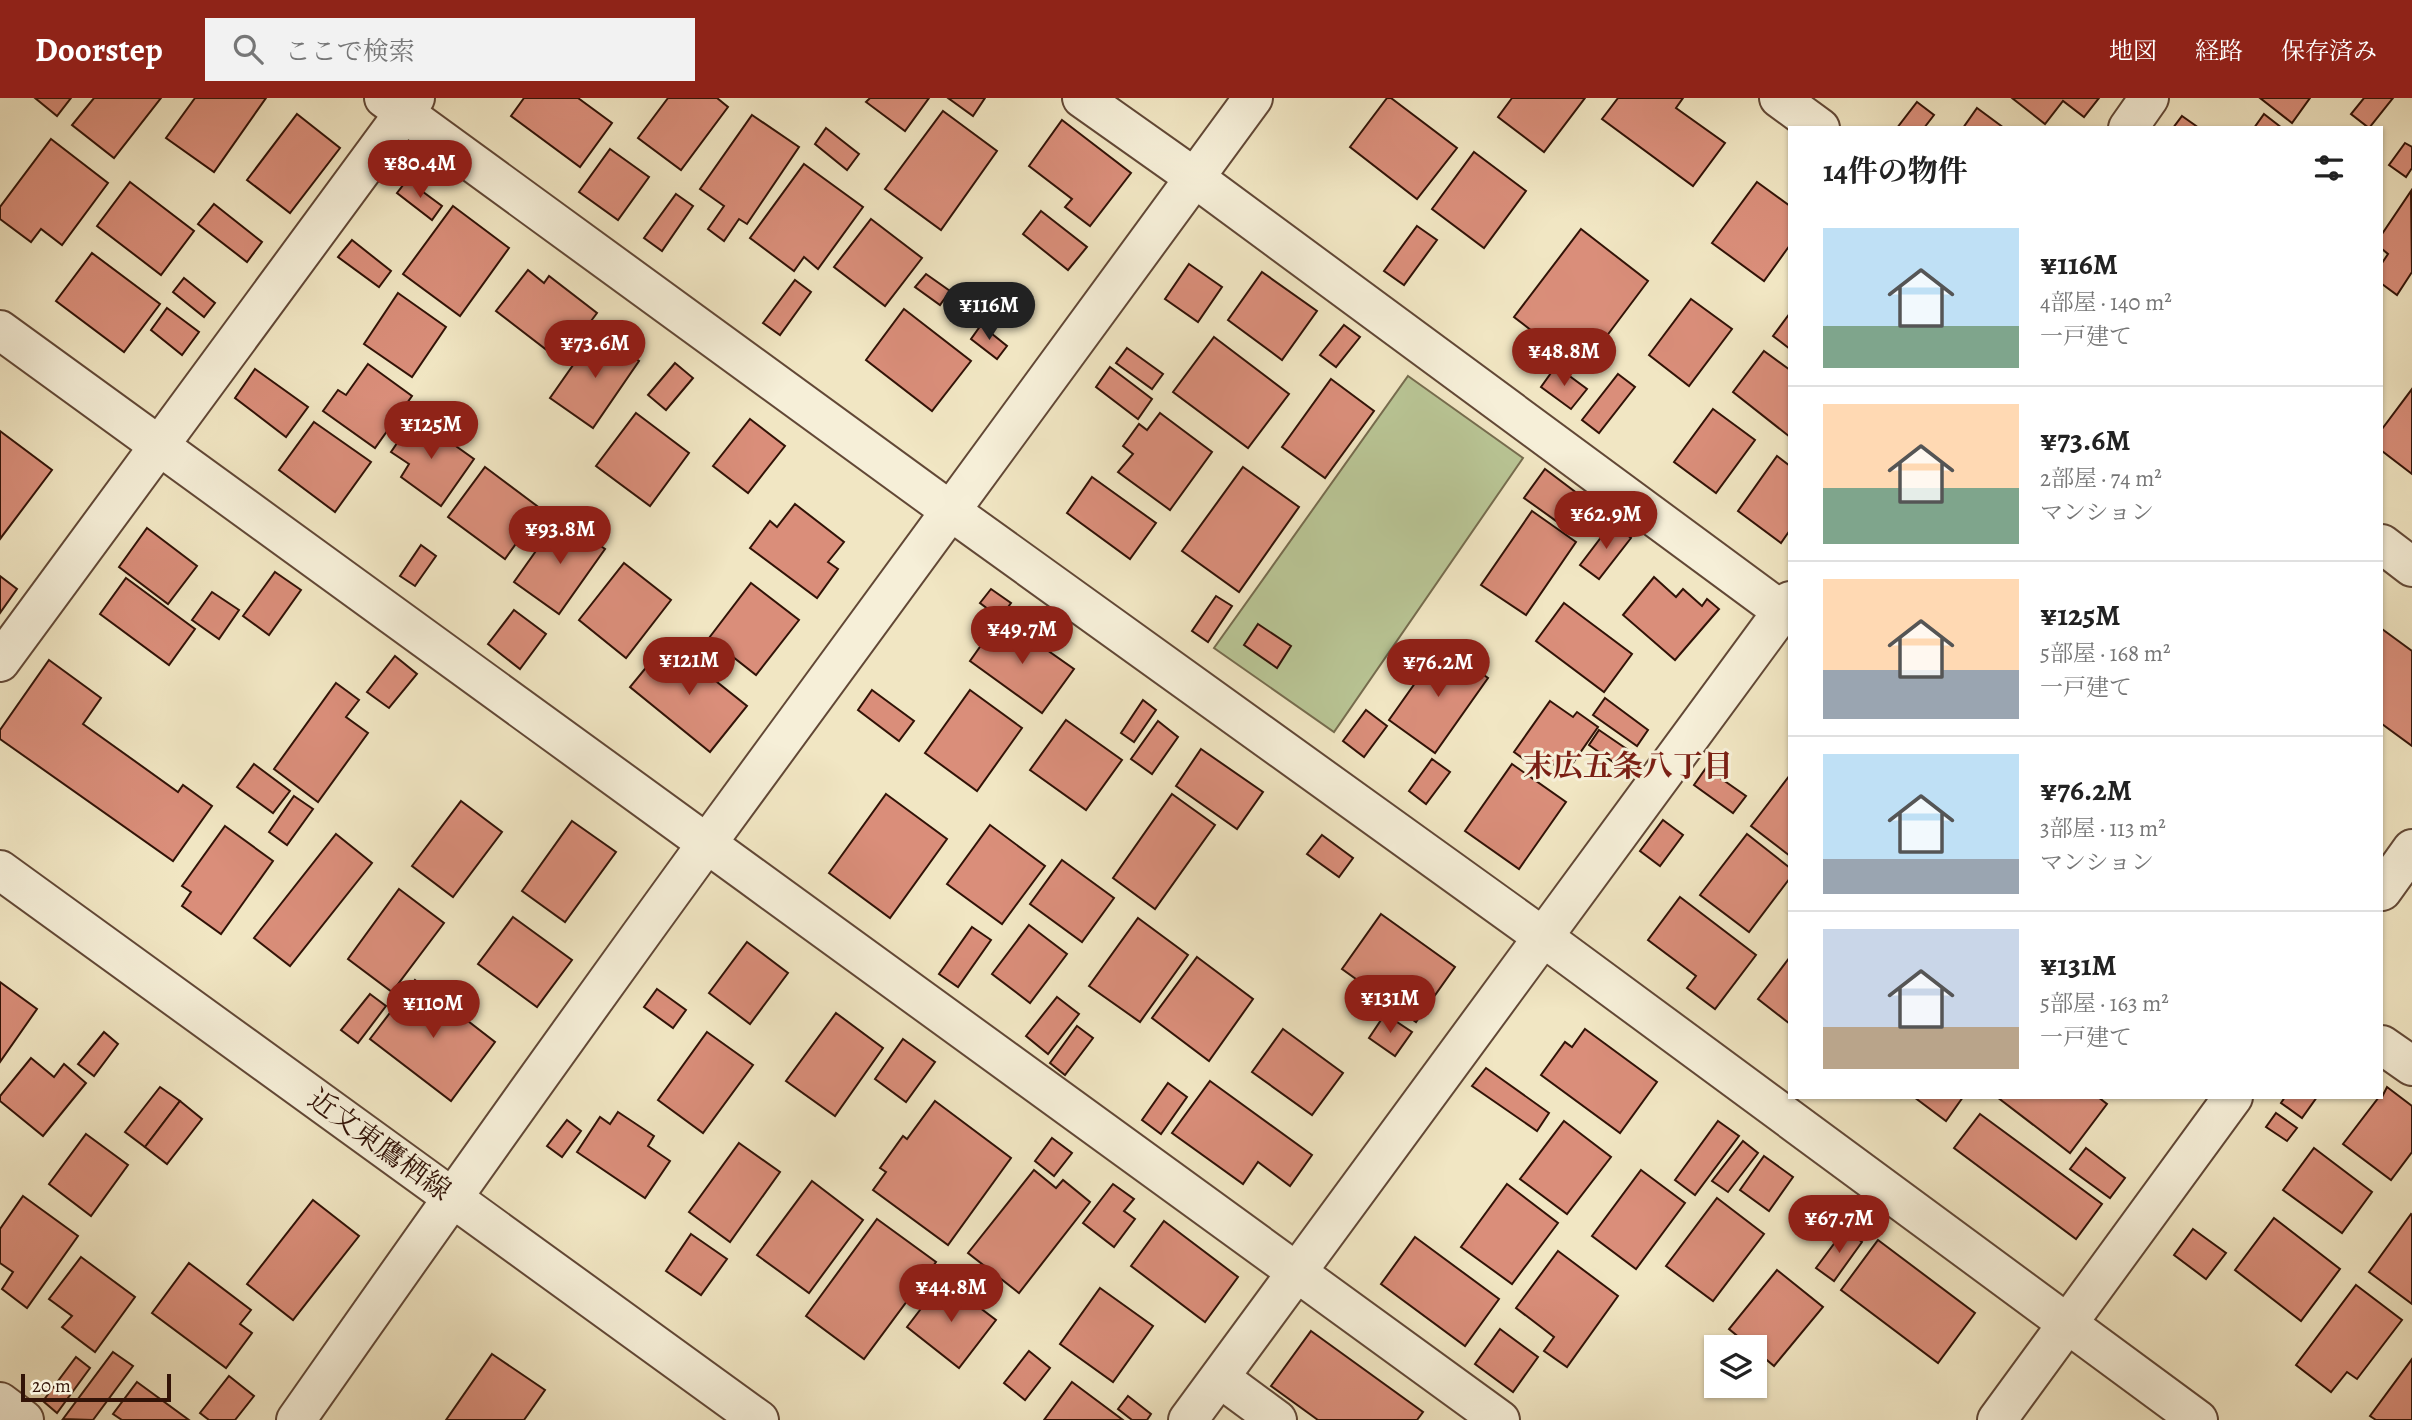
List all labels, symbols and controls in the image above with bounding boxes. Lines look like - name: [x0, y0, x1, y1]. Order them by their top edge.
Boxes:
- search box: [205, 18, 695, 81]
- text: Doorstep: [35, 27, 163, 72]
- icon: search: [229, 30, 267, 68]
- text: ここで検索: [285, 34, 415, 69]
- text: 地図: [2109, 35, 2157, 67]
- text: 経路: [2195, 35, 2243, 67]
- text: 保存済み: [2281, 35, 2377, 67]
- pin: ¥80.4M: [363, 140, 477, 200]
- text: ¥80.4M: [384, 147, 456, 178]
- icon: filters: [2310, 149, 2348, 187]
- text: 14件の物件: [1823, 151, 1968, 191]
- text: ¥116M: [2040, 244, 2118, 284]
- icon: home: [1879, 256, 1963, 340]
- pin: ¥116M: [940, 282, 1038, 342]
- text: 4部屋 · 140 m²: [2040, 287, 2172, 318]
- text: ¥116M: [959, 289, 1019, 320]
- pin: ¥73.6M: [538, 320, 652, 380]
- text: 一戸建て: [2040, 321, 2132, 352]
- text: ¥73.6M: [560, 327, 630, 358]
- pin: ¥48.8M: [1507, 328, 1621, 388]
- text: ¥48.8M: [1528, 335, 1600, 366]
- pin: ¥125M: [382, 402, 480, 461]
- text: ¥125M: [400, 408, 462, 439]
- text: ¥73.6M: [2040, 420, 2130, 460]
- icon: home: [1879, 432, 1963, 516]
- text: 2部屋 · 74 m²: [2040, 463, 2162, 494]
- pin: ¥62.9M: [1549, 491, 1663, 551]
- text: マンション: [2040, 497, 2154, 528]
- text: ¥62.9M: [1570, 498, 1642, 529]
- pin: ¥93.8M: [503, 506, 617, 566]
- text: ¥93.8M: [525, 513, 595, 544]
- text: ¥125M: [2040, 595, 2121, 635]
- pin: ¥49.7M: [965, 606, 1079, 666]
- icon: home: [1879, 607, 1963, 691]
- text: ¥49.7M: [987, 613, 1057, 644]
- pin: ¥121M: [640, 638, 738, 697]
- text: 5部屋 · 168 m²: [2040, 638, 2170, 669]
- pin: ¥76.2M: [1381, 640, 1495, 699]
- text: ¥121M: [659, 644, 719, 675]
- text: ¥76.2M: [1403, 646, 1473, 677]
- text: 一戸建て: [2040, 672, 2132, 703]
- district label: 末広五条八丁目: [1523, 746, 1733, 786]
- text: ¥76.2M: [2040, 770, 2132, 810]
- icon: home: [1879, 782, 1963, 866]
- text: 3部屋 · 113 m²: [2040, 813, 2166, 844]
- text: マンション: [2040, 847, 2154, 878]
- text: ¥131M: [2040, 945, 2117, 985]
- icon: home: [1879, 957, 1963, 1041]
- pin: ¥131M: [1341, 976, 1439, 1035]
- pin: ¥110M: [384, 981, 482, 1040]
- text: ¥131M: [1361, 982, 1419, 1013]
- text: ¥110M: [403, 987, 463, 1018]
- text: 5部屋 · 163 m²: [2040, 988, 2169, 1019]
- text: 一戸建て: [2040, 1022, 2132, 1053]
- street label: 近文東鷹栖線: [300, 1080, 459, 1210]
- pin: ¥67.7M: [1782, 1196, 1896, 1255]
- text: ¥67.7M: [1804, 1202, 1874, 1233]
- pin: ¥44.8M: [894, 1264, 1008, 1324]
- text: ¥44.8M: [915, 1271, 987, 1302]
- map controls: [1704, 1335, 1767, 1398]
- button: layers: [1704, 1335, 1767, 1398]
- scale bar: [21, 1371, 172, 1403]
- text: 20 m: [32, 1373, 71, 1399]

